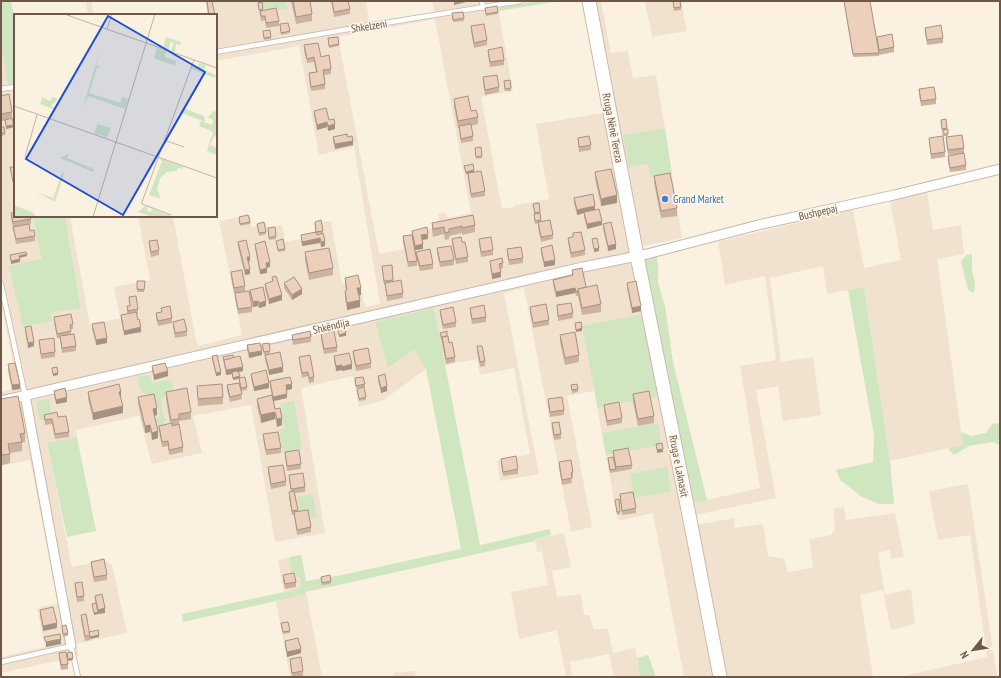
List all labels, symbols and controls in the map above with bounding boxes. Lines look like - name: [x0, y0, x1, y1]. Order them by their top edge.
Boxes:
- inset map: [14, 14, 217, 217]
- street label: Shkelzeni: [350, 16, 388, 36]
- street label: Rruga Nënë Tereza: [599, 92, 627, 164]
- place label: Grand Market: [673, 192, 724, 206]
- marker: Grand Market: [660, 194, 670, 204]
- street label: Bushpepaj: [797, 201, 839, 223]
- street label: Shkëndija: [311, 315, 351, 337]
- street label: Rruga e Laknasit: [666, 434, 692, 498]
- north arrow: [953, 630, 993, 670]
- text: N: [957, 649, 972, 661]

